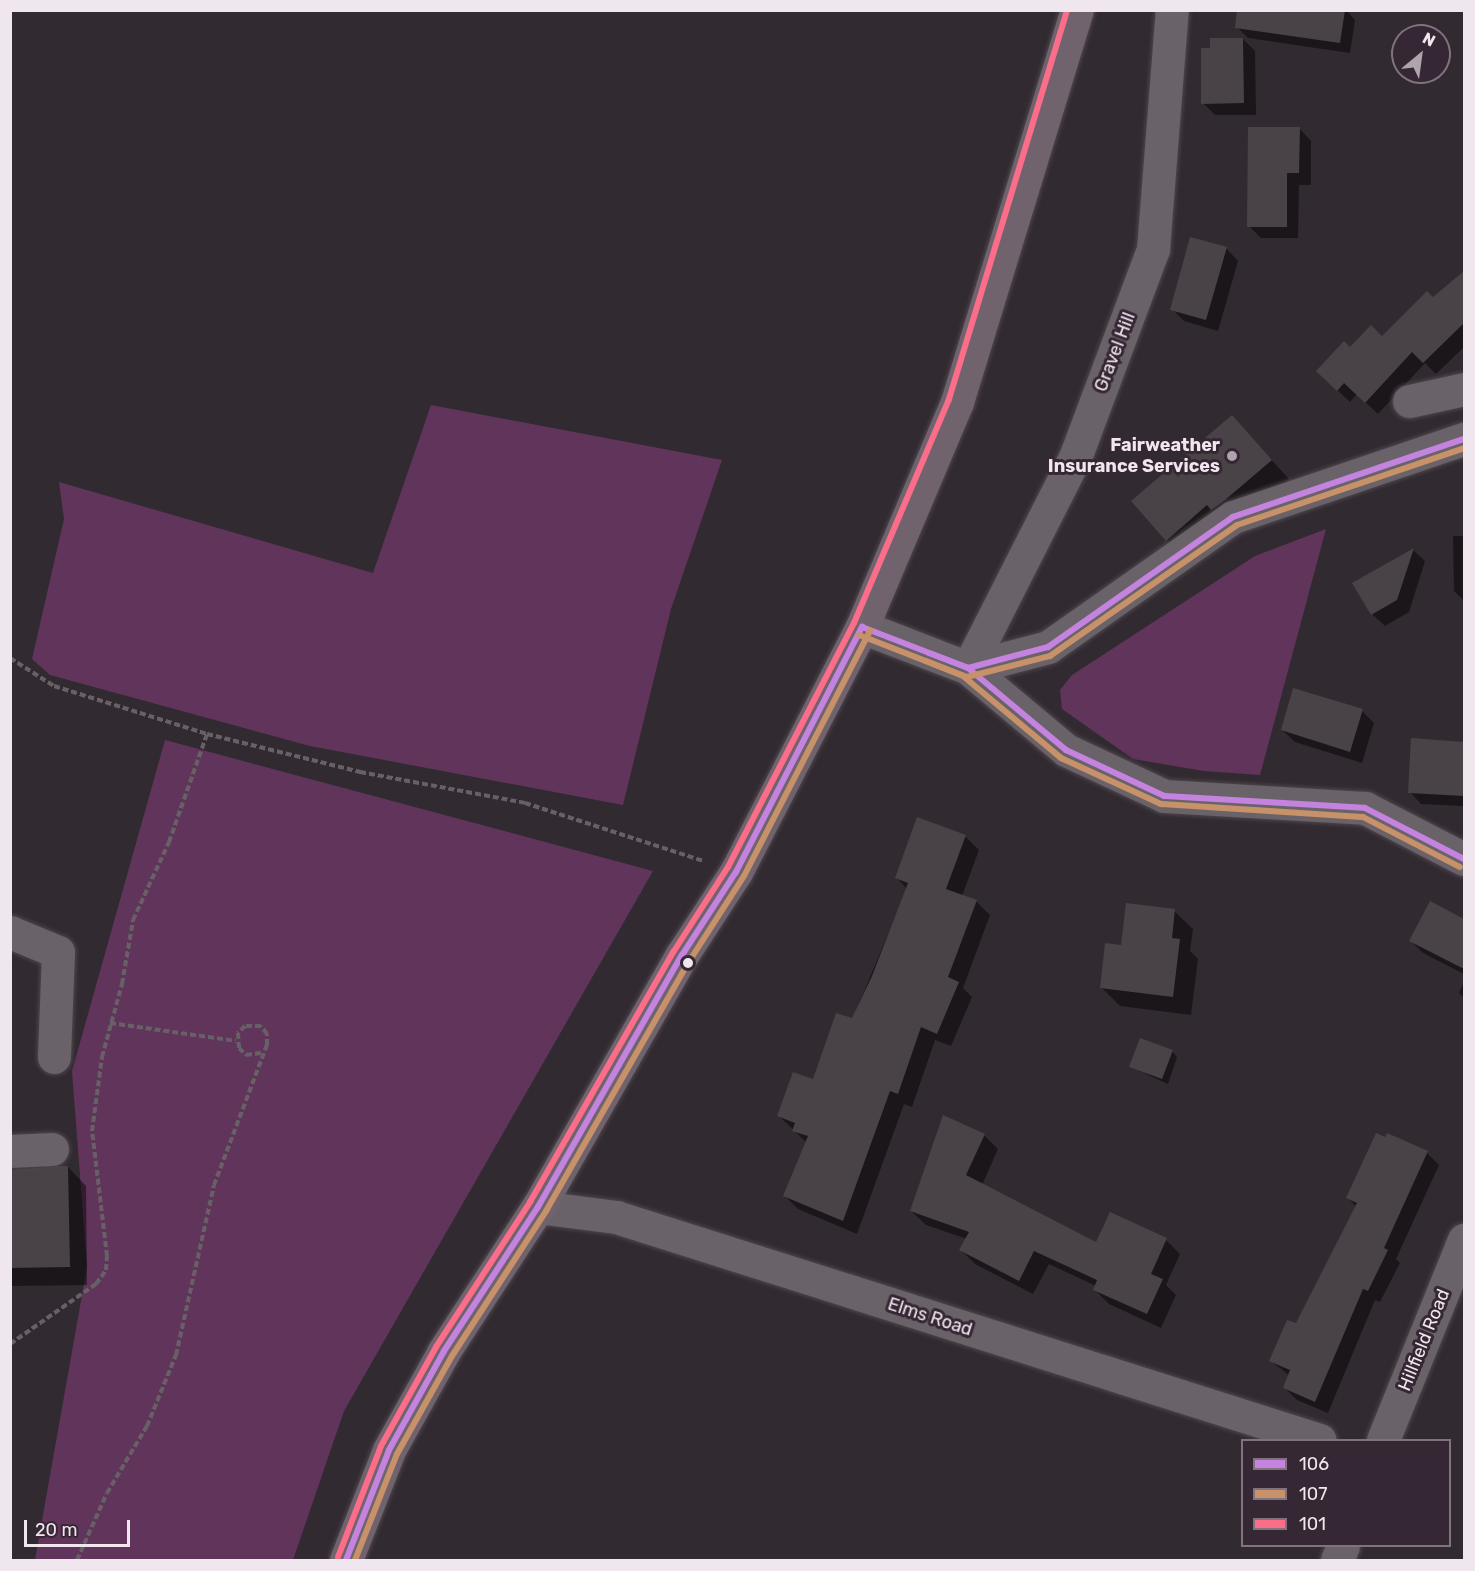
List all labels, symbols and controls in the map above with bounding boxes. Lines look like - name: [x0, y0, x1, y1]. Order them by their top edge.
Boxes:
- north arrow: [1391, 24, 1451, 84]
- text: N: [1419, 28, 1439, 51]
- street label: Gravel Hill: [1090, 309, 1140, 395]
- place label: Fairweather Insurance Services: [1048, 435, 1220, 478]
- marker: Fairweather Insurance Services: [1225, 449, 1239, 463]
- unlabelled marker: [682, 957, 694, 969]
- street label: Hillfield Road: [1394, 1286, 1454, 1394]
- street label: Elms Road: [885, 1293, 975, 1341]
- legend: [1241, 1439, 1451, 1547]
- text: 106: [1299, 1453, 1329, 1475]
- text: 107: [1299, 1483, 1327, 1505]
- scale bar: [27, 1508, 134, 1546]
- text: 101: [1299, 1513, 1326, 1535]
- text: 20 m: [35, 1519, 77, 1541]

